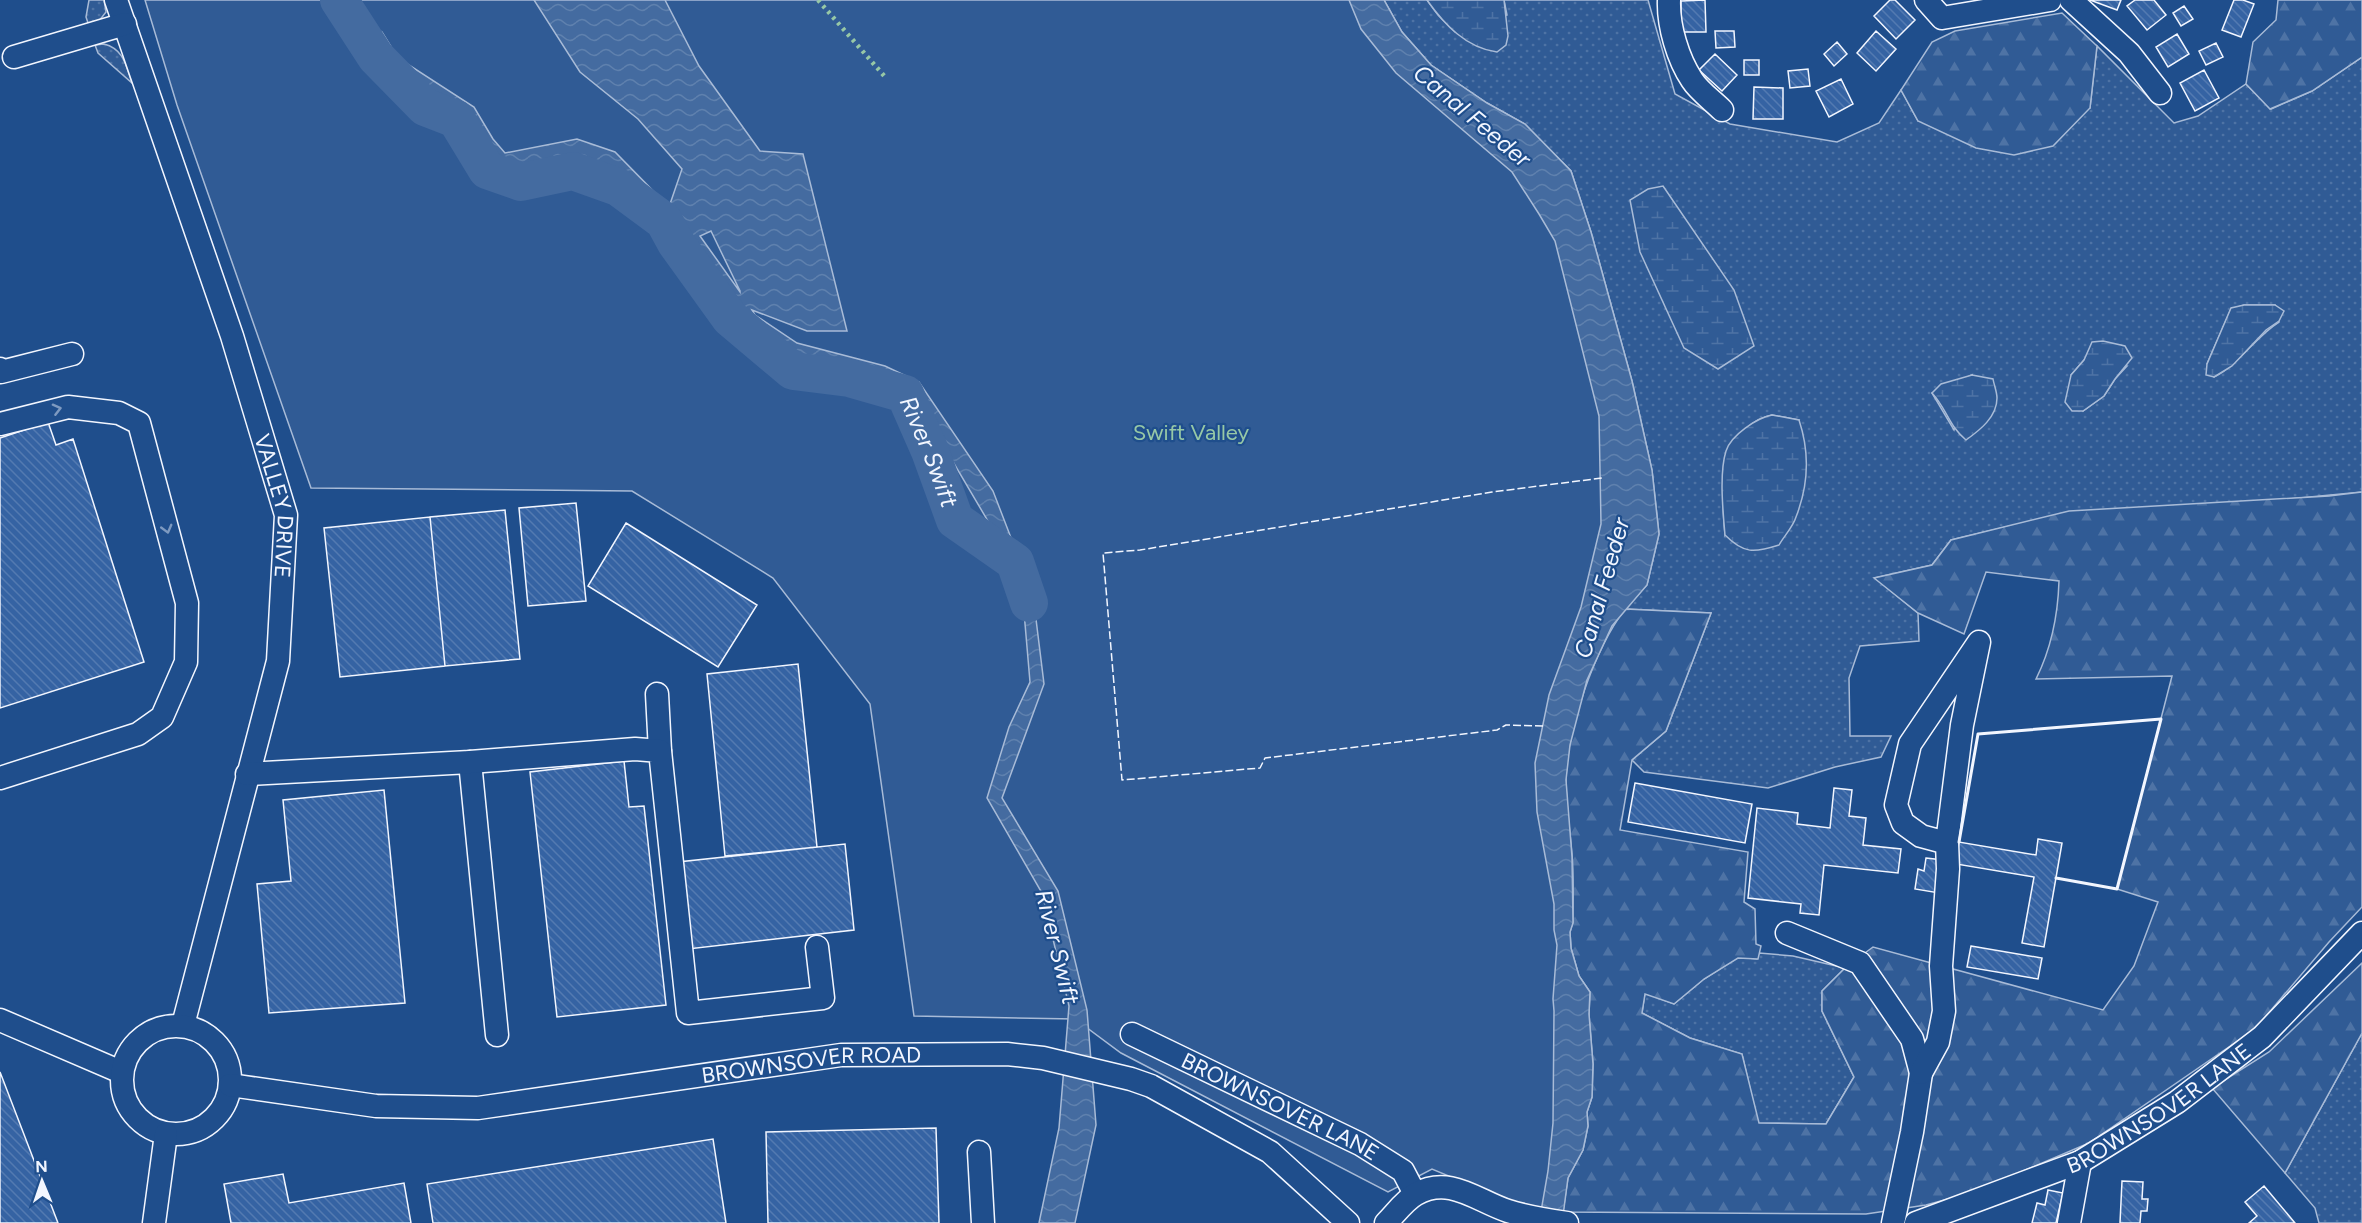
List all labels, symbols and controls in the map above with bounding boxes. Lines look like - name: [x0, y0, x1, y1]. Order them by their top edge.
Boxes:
- water label: Canal Feeder: [1408, 58, 1538, 174]
- water label: River Swift: [894, 391, 964, 512]
- one-way arrow: [52, 404, 62, 417]
- park label: Swift Valley: [1133, 419, 1250, 446]
- street label: VALLEY DRIVE: [248, 431, 299, 579]
- water label: Canal Feeder: [1568, 514, 1636, 661]
- one-way arrow: [160, 524, 173, 534]
- water label: River Swift: [1029, 886, 1086, 1008]
- street label: BROWNSOVER LANE: [2063, 1037, 2256, 1180]
- street label: BROWNSOVER ROAD: [700, 1042, 921, 1089]
- street label: BROWNSOVER LANE: [1177, 1047, 1384, 1167]
- north arrow: [12, 1151, 72, 1211]
- text: N: [35, 1157, 48, 1176]

